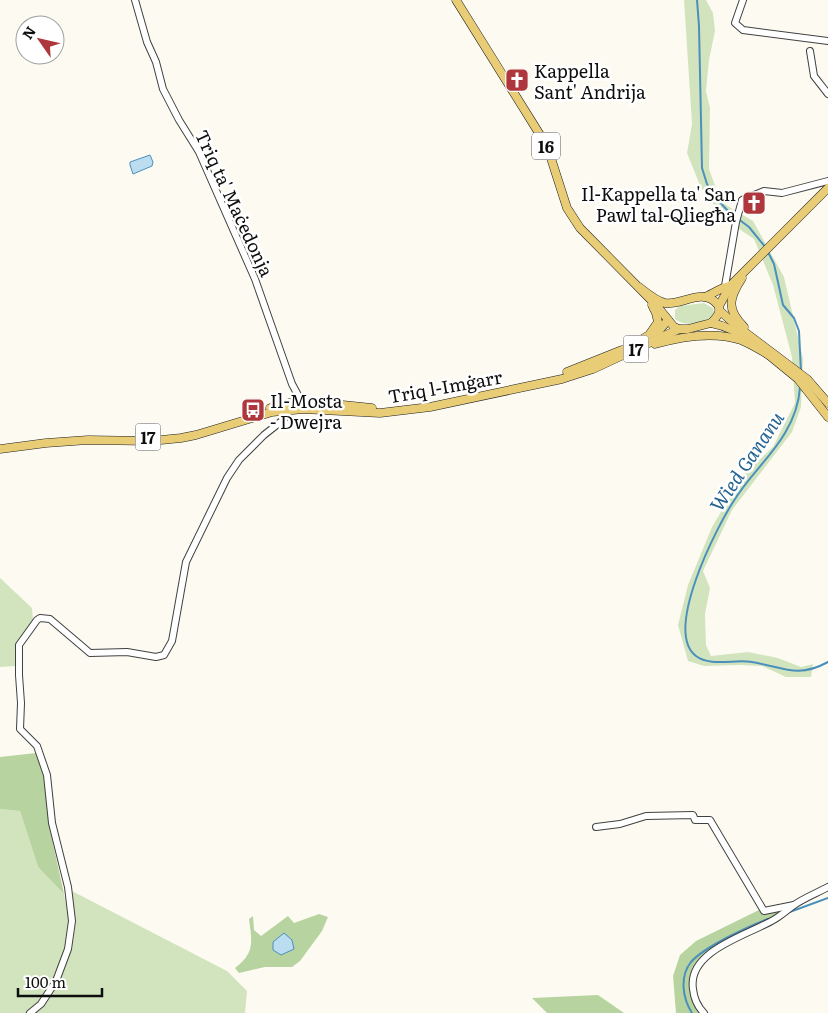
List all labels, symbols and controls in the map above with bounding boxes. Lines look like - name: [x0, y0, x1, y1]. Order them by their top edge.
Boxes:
- north arrow: [15, 15, 65, 65]
- text: N: [17, 22, 40, 43]
- place label: Kappella Sant' Andrija: [534, 57, 646, 105]
- church icon: Kappella Sant' Andrija: [504, 67, 530, 93]
- street label: Triq ta' Maċedonja: [189, 125, 281, 281]
- road number: 16: [532, 132, 560, 160]
- place label: Il-Kappella ta' San Pawl tal-Qliegħa: [581, 180, 736, 228]
- church icon: Il-Kappella ta' San Pawl tal-Qliegħa: [741, 190, 767, 216]
- road number: 17: [624, 336, 648, 362]
- street label: Triq l-Imġarr: [386, 363, 505, 409]
- place label: Il-Mosta - Dwejra: [270, 387, 343, 435]
- bus stop icon: Il-Mosta - Dwejra: [240, 397, 266, 423]
- water label: Wied Gananu: [702, 405, 790, 517]
- road number: 17: [136, 424, 160, 451]
- scale bar: [18, 966, 101, 998]
- text: 100 m: [25, 970, 66, 993]

